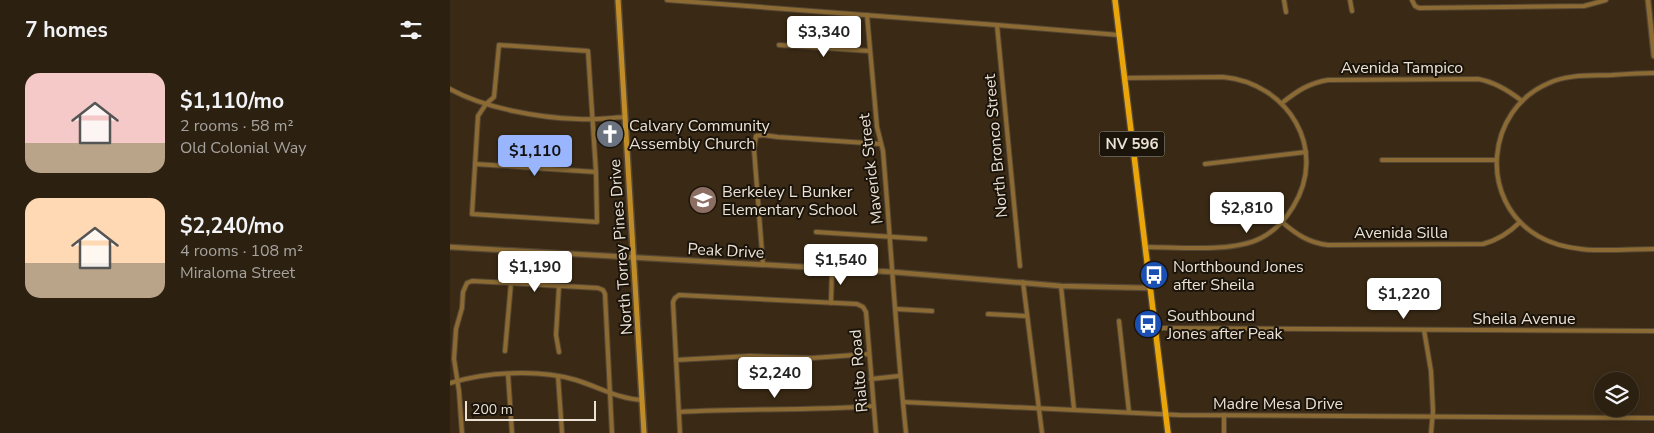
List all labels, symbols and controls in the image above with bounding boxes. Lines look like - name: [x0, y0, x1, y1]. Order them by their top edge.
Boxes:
- pin: $3,340: [783, 15, 865, 58]
- text: 7 homes: [25, 16, 108, 44]
- icon: filters: [397, 16, 425, 44]
- text: $3,340: [798, 21, 850, 43]
- street label: Avenida Tampico: [1341, 57, 1463, 79]
- street label: North Bronco Street: [979, 73, 1013, 219]
- text: $1,110/mo: [180, 87, 284, 115]
- icon: home: [65, 93, 125, 153]
- street label: Maverick Street: [853, 112, 889, 225]
- text: 2 rooms · 58 m²: [180, 115, 293, 137]
- place label: Calvary Community Assembly Church: [629, 115, 771, 155]
- church icon: Calvary Community Assembly Church: [595, 119, 625, 149]
- road number: NV 596: [1100, 132, 1164, 156]
- pin: $1,110: [494, 134, 576, 177]
- text: Old Colonial Way: [180, 137, 306, 159]
- text: $1,110: [509, 140, 561, 162]
- street label: North Torrey Pines Drive: [604, 158, 638, 336]
- place label: Berkeley L Bunker Elementary School: [722, 181, 858, 221]
- school or university icon: Berkeley L Bunker Elementary School: [688, 185, 718, 215]
- pin: $2,810: [1206, 192, 1288, 234]
- text: $2,810: [1221, 197, 1273, 219]
- text: $2,240/mo: [180, 212, 284, 240]
- icon: home: [65, 218, 125, 278]
- street label: Avenida Silla: [1354, 222, 1448, 244]
- street label: Peak Drive: [687, 238, 765, 264]
- text: 4 rooms · 108 m²: [180, 240, 303, 262]
- pin: $1,540: [800, 244, 882, 286]
- text: $1,540: [815, 249, 867, 271]
- pin: $1,190: [494, 250, 576, 293]
- text: $1,190: [509, 256, 561, 278]
- place label: Northbound Jones after Sheila: [1173, 256, 1304, 296]
- bus stop icon: Northbound Jones after Sheila: [1139, 260, 1169, 290]
- text: Miraloma Street: [180, 262, 295, 284]
- pin: $1,220: [1363, 278, 1445, 320]
- text: $1,220: [1378, 283, 1430, 305]
- place label: Southbound Jones after Peak: [1166, 305, 1284, 345]
- street label: Sheila Avenue: [1473, 308, 1575, 330]
- bus stop icon: Southbound Jones after Peak: [1133, 309, 1163, 339]
- street label: Rialto Road: [844, 328, 874, 413]
- pin: $2,240: [734, 356, 816, 399]
- text: $2,240: [749, 362, 801, 384]
- map controls: [1594, 372, 1639, 417]
- button: layers: [1594, 372, 1639, 417]
- street label: Madre Mesa Drive: [1213, 393, 1343, 415]
- scale bar: [465, 398, 596, 421]
- text: 200 m: [472, 400, 513, 419]

